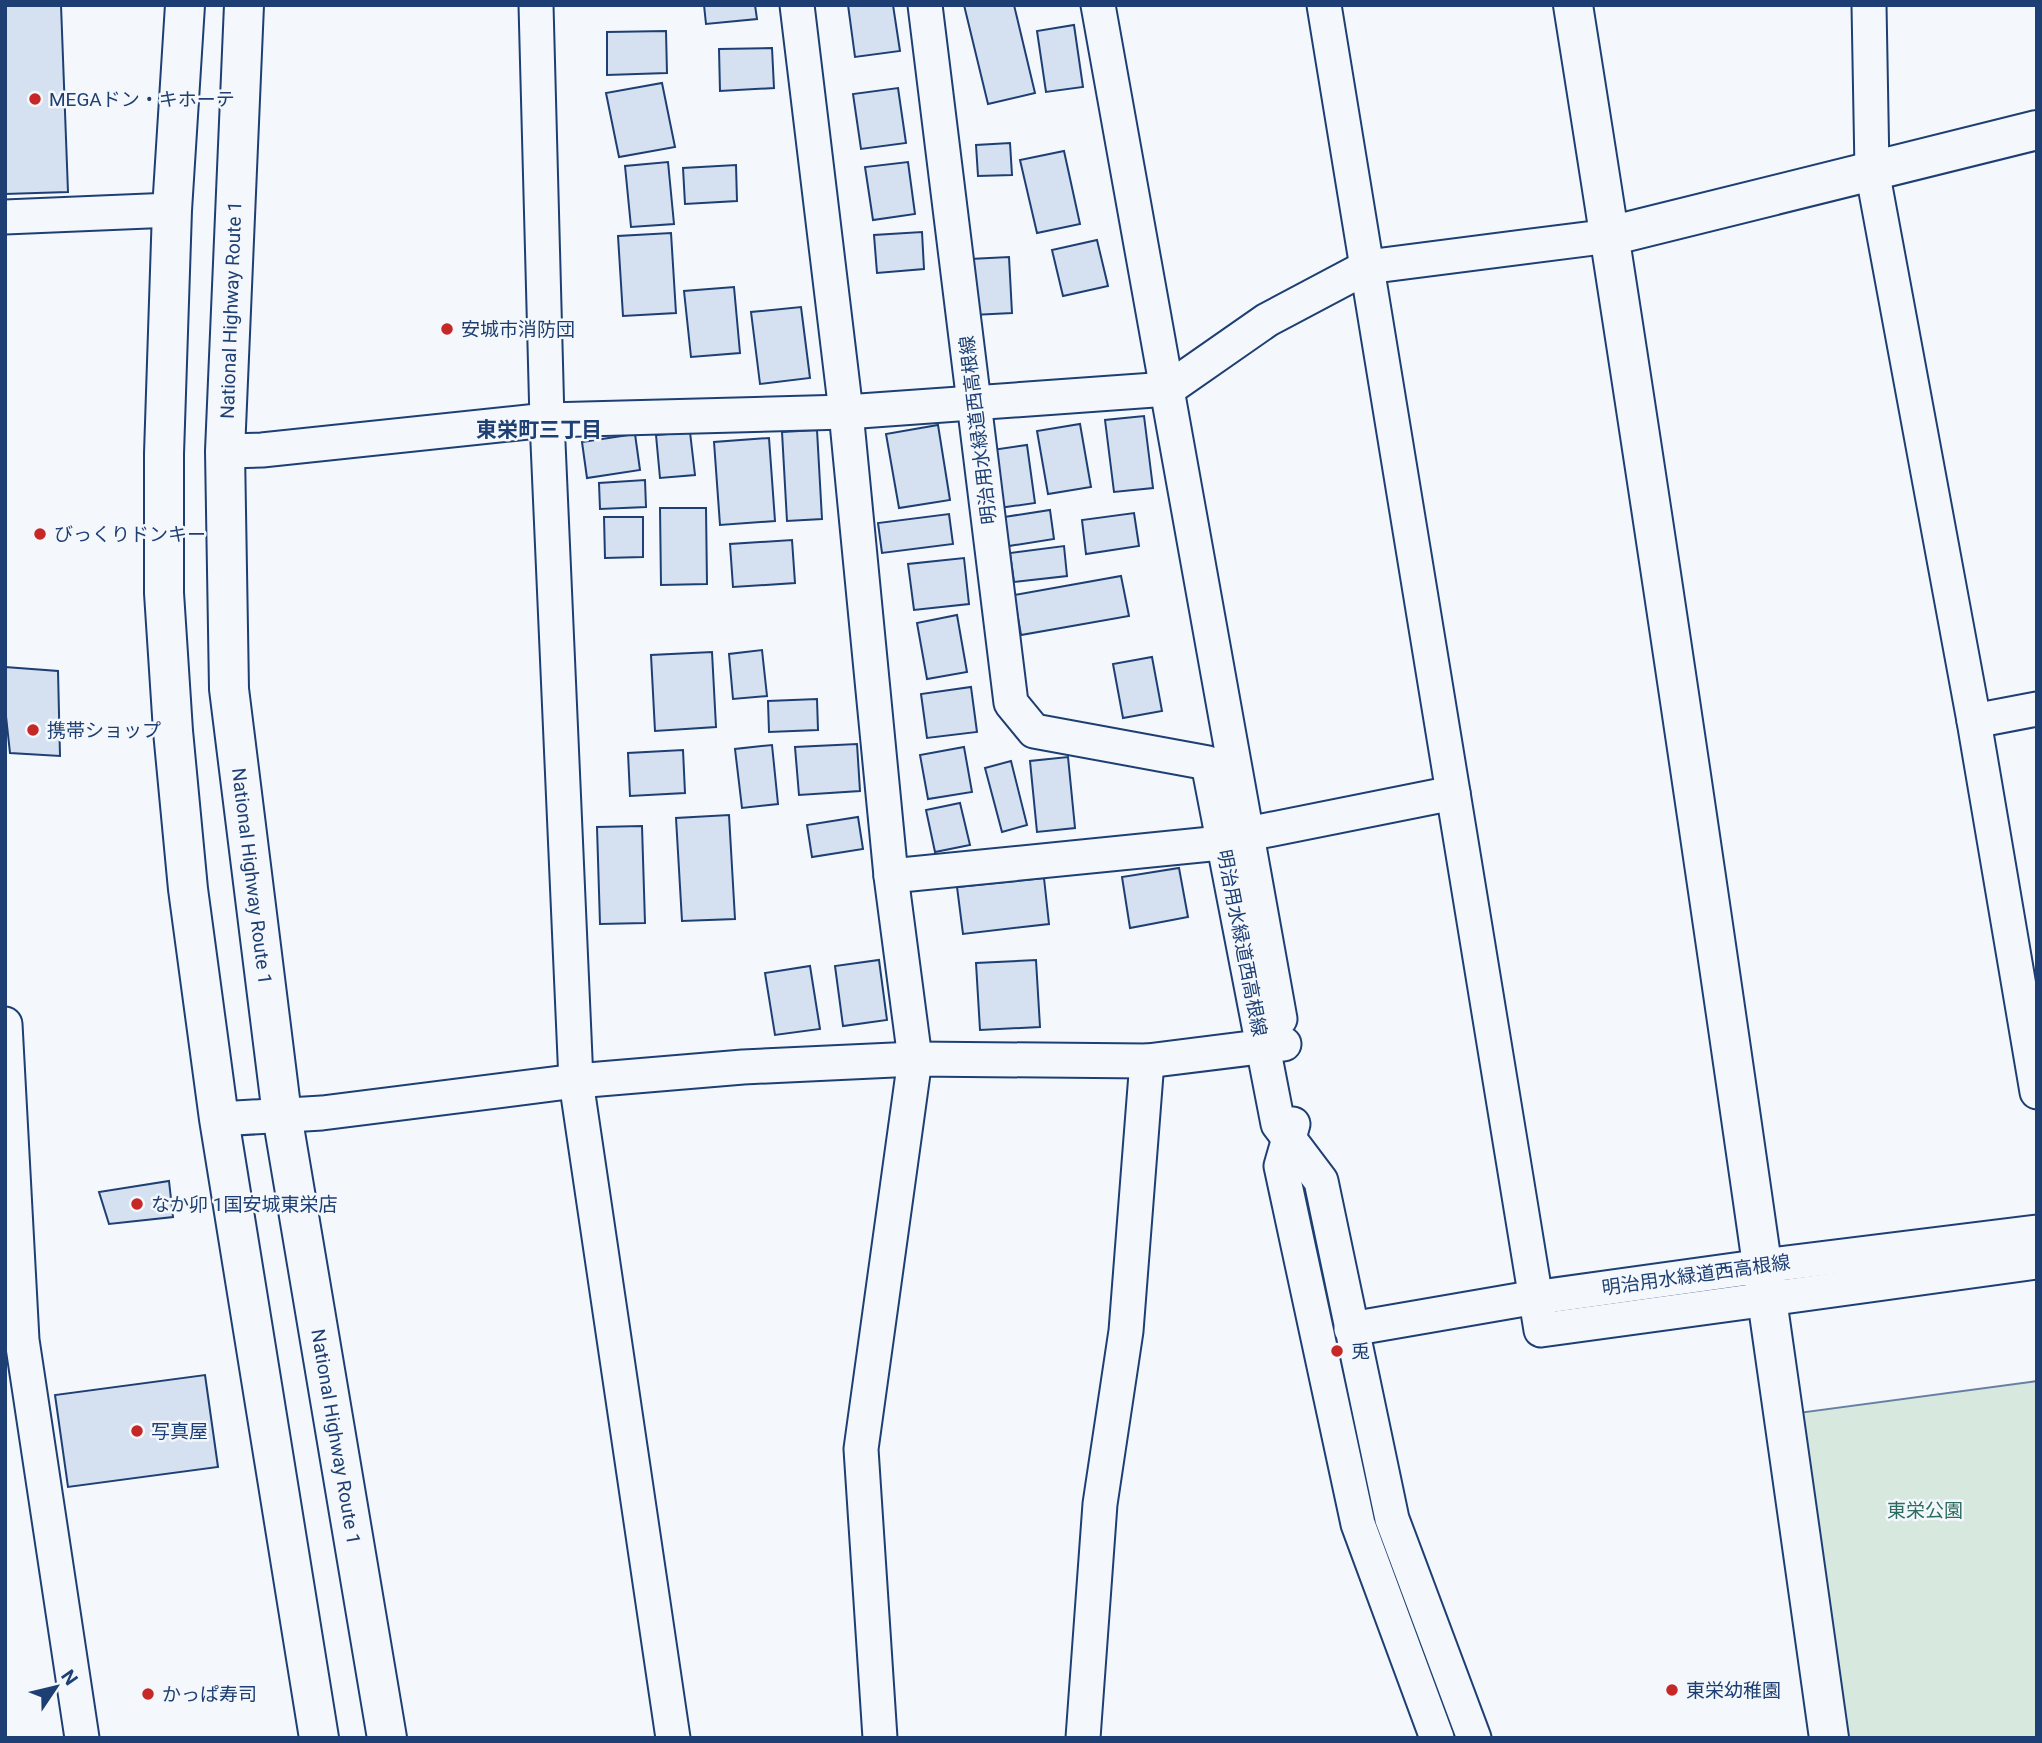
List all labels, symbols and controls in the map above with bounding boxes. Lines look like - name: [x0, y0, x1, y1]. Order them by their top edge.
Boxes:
- place label: MEGAドン・キホーテ: [49, 88, 235, 111]
- marker: MEGAドン・キホーテ: [27, 91, 43, 107]
- street label: National Highway Route 1: [216, 201, 246, 419]
- place label: 安城市消防団: [461, 318, 575, 341]
- marker: 安城市消防団: [439, 321, 455, 337]
- street label: 明治用水緑道西高根線: [955, 334, 1001, 526]
- district label: 東栄町三丁目: [476, 418, 602, 442]
- place label: びっくりドンキー: [54, 523, 206, 546]
- marker: びっくりドンキー: [32, 526, 48, 542]
- place label: 携帯ショップ: [47, 719, 161, 742]
- marker: 携帯ショップ: [25, 722, 41, 738]
- street label: National Highway Route 1: [227, 767, 277, 986]
- street label: 明治用水緑道西高根線: [1213, 848, 1271, 1038]
- place label: なか卯 1国安城東栄店: [151, 1193, 337, 1216]
- marker: なか卯 1国安城東栄店: [129, 1196, 145, 1212]
- street label: 明治用水緑道西高根線: [1600, 1250, 1792, 1300]
- street label: National Highway Route 1: [307, 1327, 366, 1546]
- place label: 兎: [1351, 1340, 1370, 1363]
- marker: 兎: [1329, 1343, 1345, 1359]
- place label: 写真屋: [151, 1420, 208, 1443]
- marker: 写真屋: [129, 1423, 145, 1439]
- park label: 東栄公園: [1887, 1499, 1963, 1522]
- north arrow: [21, 1652, 91, 1722]
- text: N: [56, 1665, 83, 1690]
- place label: 東栄幼稚園: [1686, 1679, 1781, 1702]
- marker: 東栄幼稚園: [1664, 1682, 1680, 1698]
- place label: かっぱ寿司: [162, 1683, 257, 1706]
- marker: かっぱ寿司: [140, 1686, 156, 1702]

